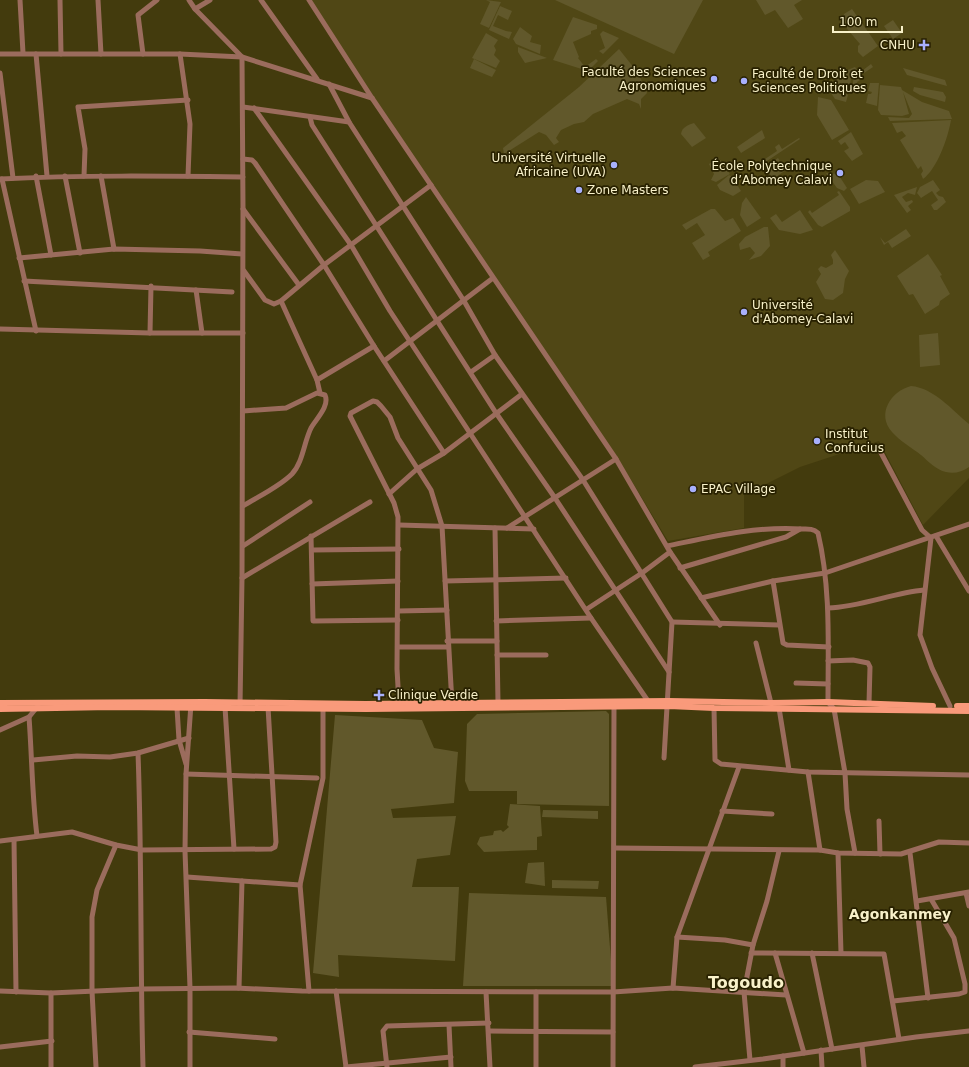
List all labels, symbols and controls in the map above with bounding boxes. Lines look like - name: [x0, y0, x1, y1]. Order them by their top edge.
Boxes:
- scale bar: [833, 8, 902, 34]
- text: 100 m: [839, 15, 877, 29]
- place label: CNHU: [880, 38, 915, 52]
- marker: CNHU: [918, 39, 930, 51]
- place label: Faculté des Sciences Agronomiques: [582, 65, 706, 93]
- place label: Faculté de Droit et Sciences Politiques: [752, 67, 866, 95]
- marker: Faculté des Sciences Agronomiques: [709, 74, 719, 84]
- marker: Faculté de Droit et Sciences Politiques: [739, 76, 749, 86]
- place label: Université Virtuelle Africaine (UVA): [491, 151, 606, 179]
- place label: École Polytechnique d’Abomey Calavi: [712, 158, 832, 187]
- marker: Université Virtuelle Africaine (UVA): [609, 160, 619, 170]
- marker: École Polytechnique d’Abomey Calavi: [835, 168, 845, 178]
- place label: Zone Masters: [587, 183, 669, 197]
- marker: Zone Masters: [574, 185, 584, 195]
- place label: Université d'Abomey-Calavi: [752, 298, 853, 326]
- marker: Université d'Abomey-Calavi: [739, 307, 749, 317]
- place label: Institut Confucius: [825, 427, 884, 455]
- marker: Institut Confucius: [812, 436, 822, 446]
- place label: EPAC Village: [701, 482, 776, 496]
- marker: EPAC Village: [688, 484, 698, 494]
- place label: Clinique Verdie: [388, 688, 478, 702]
- marker: Clinique Verdie: [373, 689, 385, 701]
- district label: Agonkanmey: [849, 906, 951, 922]
- district label: Togoudo: [708, 973, 784, 992]

